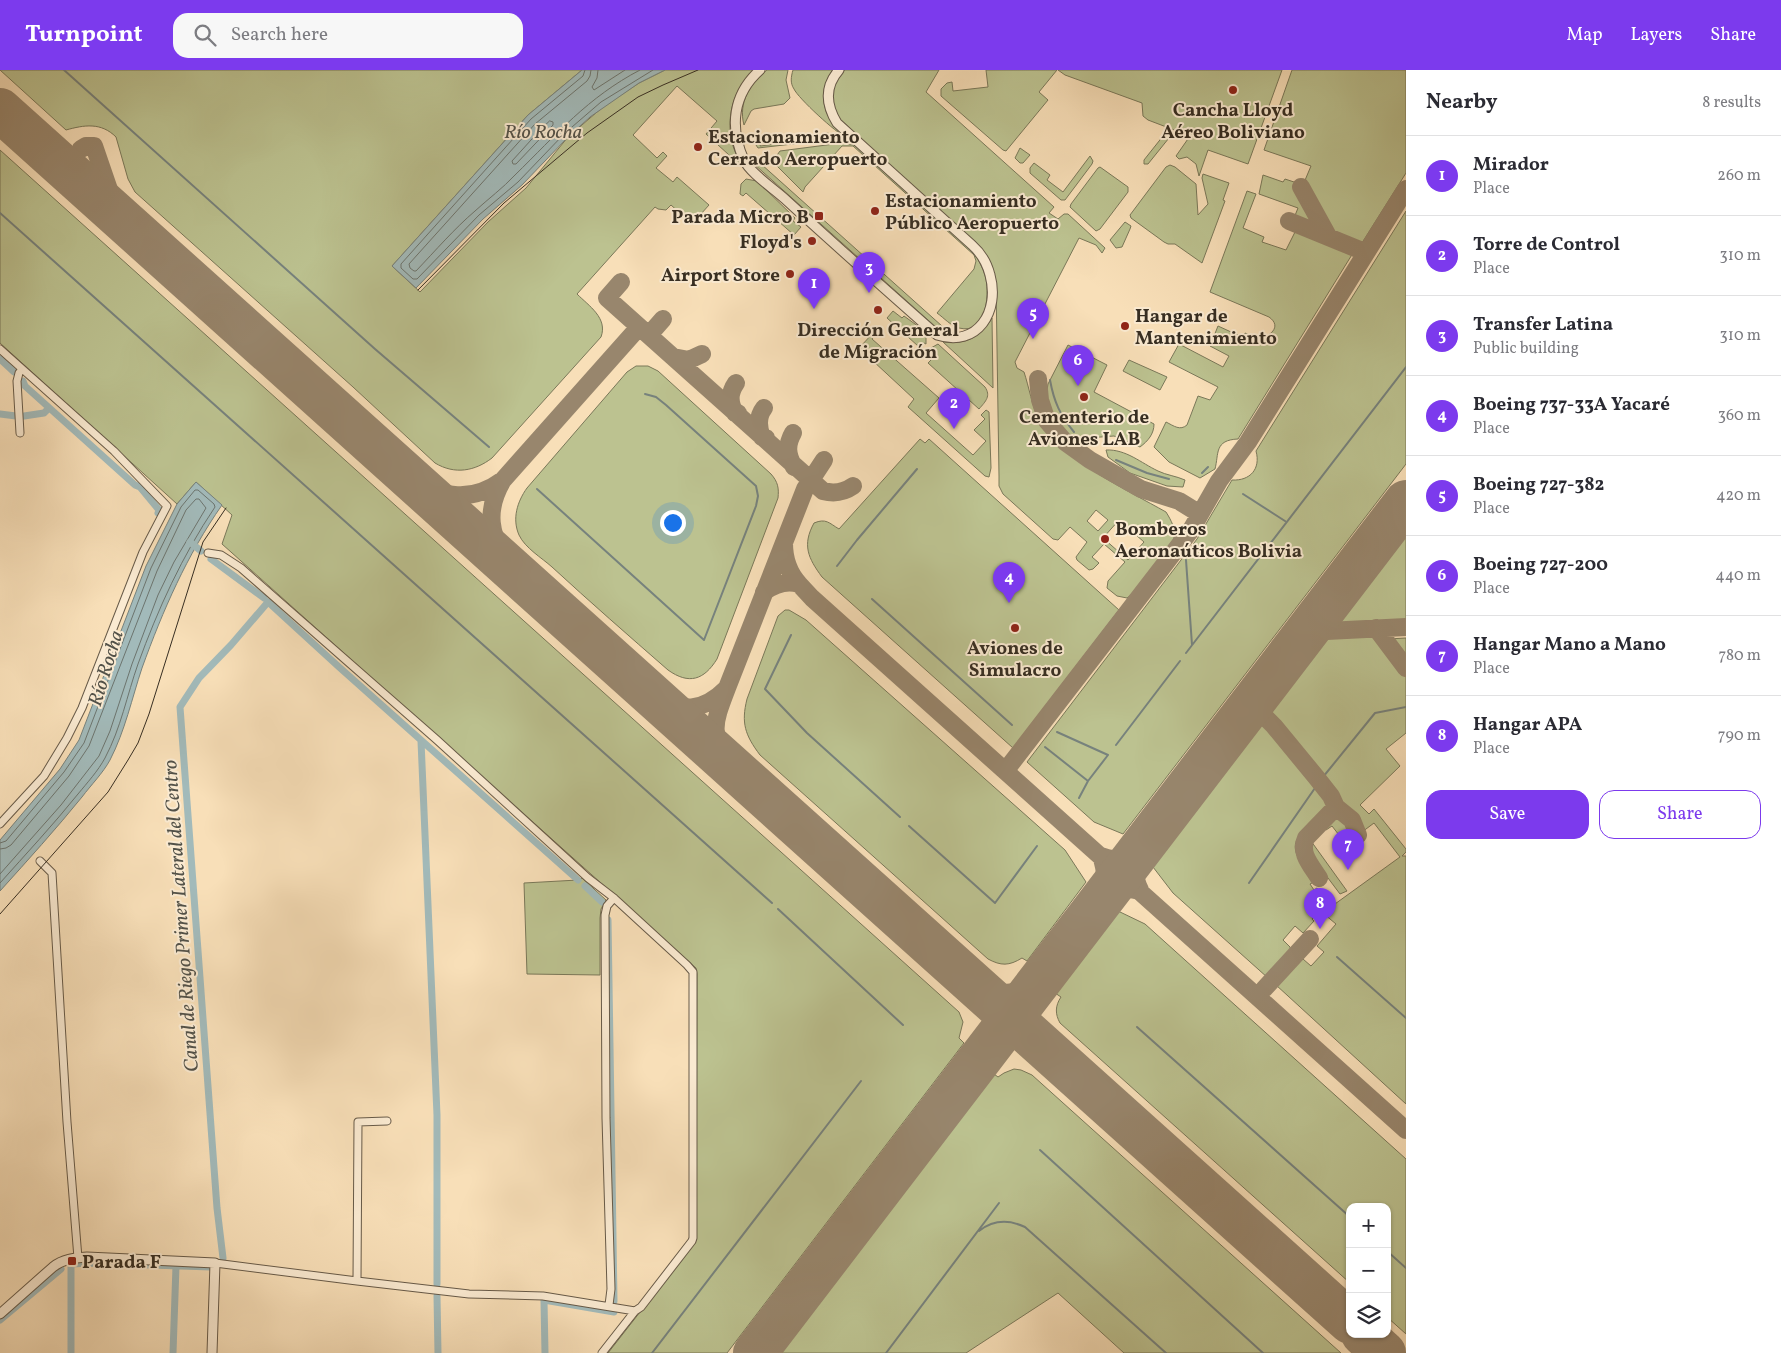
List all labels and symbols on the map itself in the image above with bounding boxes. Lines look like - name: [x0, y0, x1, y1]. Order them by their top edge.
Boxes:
- marker: Cancha Lloyd Aéreo Boliviano: [1227, 84, 1239, 96]
- place label: Cancha Lloyd Aéreo Boliviano: [1161, 98, 1305, 146]
- water label: Río Rocha: [504, 119, 582, 147]
- place label: Estacionamiento Cerrado Aeropuerto: [708, 125, 887, 173]
- marker: Estacionamiento Cerrado Aeropuerto: [692, 141, 704, 153]
- place label: Estacionamiento Público Aeropuerto: [885, 189, 1059, 237]
- place label: Parada Micro B: [671, 205, 809, 231]
- marker: Estacionamiento Público Aeropuerto: [869, 205, 881, 217]
- marker: Parada Micro B: [813, 210, 825, 222]
- place label: Floyd's: [740, 230, 802, 256]
- marker: Floyd's: [806, 235, 818, 247]
- pin: 3: [853, 252, 885, 293]
- place label: Airport Store: [661, 263, 780, 289]
- marker: Airport Store: [784, 268, 796, 280]
- pin: 1: [798, 268, 830, 309]
- pin: 5: [1017, 298, 1049, 339]
- marker: Dirección General de Migración: [872, 304, 884, 316]
- place label: Hangar de Mantenimiento: [1135, 304, 1277, 352]
- place label: Dirección General de Migración: [797, 318, 959, 366]
- marker: Hangar de Mantenimiento: [1119, 320, 1131, 332]
- pin: 6: [1062, 345, 1094, 386]
- pin: 2: [938, 388, 970, 429]
- marker: Cementerio de Aviones LAB: [1078, 391, 1090, 403]
- place label: Cementerio de Aviones LAB: [1019, 405, 1149, 453]
- your location: [660, 510, 686, 536]
- place label: Bomberos Aeronaúticos Bolivia: [1115, 517, 1302, 565]
- marker: Bomberos Aeronaúticos Bolivia: [1099, 533, 1111, 545]
- pin: 4: [993, 562, 1025, 603]
- marker: Aviones de Simulacro: [1009, 622, 1021, 634]
- water label: Río Rocha: [82, 627, 132, 710]
- place label: Aviones de Simulacro: [967, 636, 1063, 684]
- water label: Canal de Riego Primer Lateral del Centro: [157, 759, 207, 1073]
- pin: 7: [1332, 829, 1364, 870]
- pin: 8: [1304, 888, 1336, 929]
- place label: Parada F: [82, 1250, 161, 1276]
- marker: Parada F: [66, 1255, 78, 1267]

